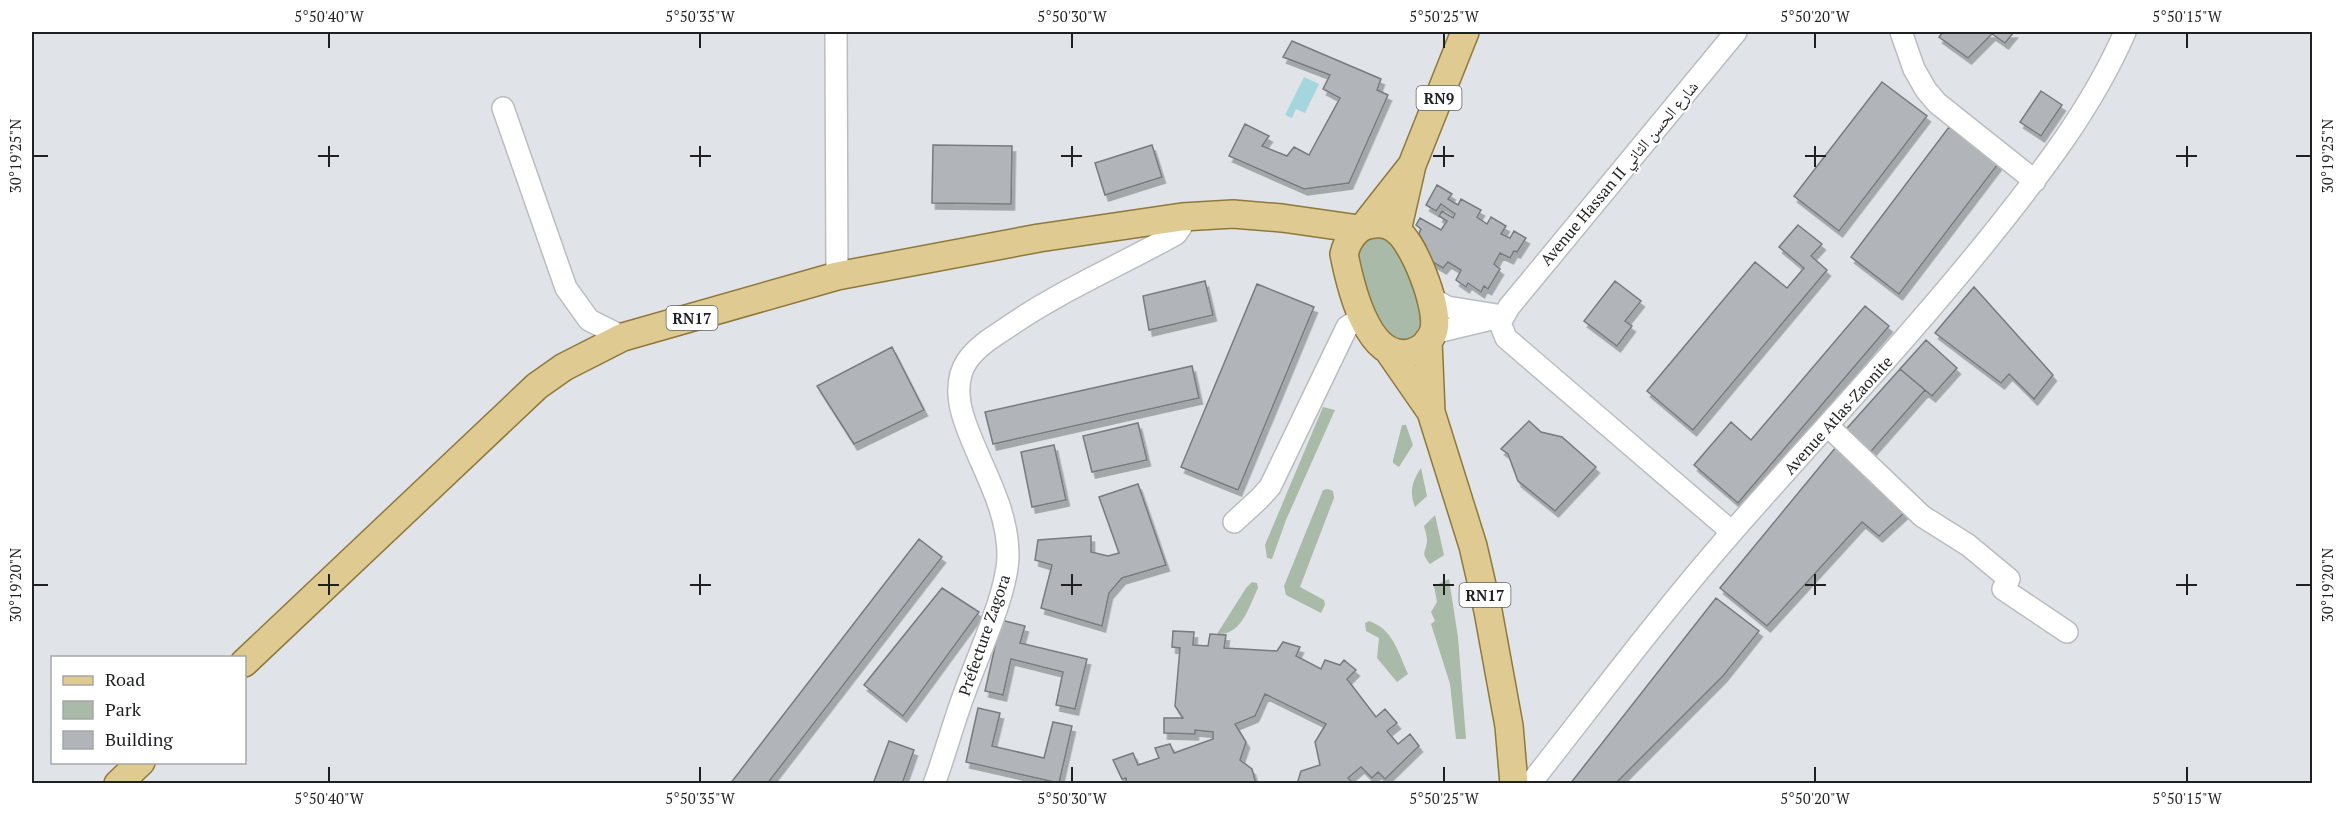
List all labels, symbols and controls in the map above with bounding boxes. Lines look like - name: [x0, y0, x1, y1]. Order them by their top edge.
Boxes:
- text: 5°50'40"W: [294, 6, 365, 26]
- text: 5°50'35"W: [665, 6, 736, 26]
- text: 5°50'30"W: [1037, 6, 1108, 26]
- text: 5°50'25"W: [1409, 6, 1480, 26]
- text: 5°50'20"W: [1780, 6, 1851, 26]
- text: 5°50'15"W: [2152, 6, 2223, 26]
- street label: Avenue Hassan II شارع الحسن الثاني: [1535, 76, 1705, 271]
- road number: RN9: [1416, 86, 1462, 110]
- text: 30°19'25"N: [5, 119, 25, 193]
- text: 30°19'25"N: [2317, 119, 2337, 193]
- road number: RN17: [666, 306, 718, 330]
- street label: Avenue Atlas-Zaonite: [1779, 351, 1897, 479]
- text: 30°19'20"N: [5, 548, 25, 622]
- text: 30°19'20"N: [2317, 548, 2337, 622]
- street label: Préfecture Zagora: [953, 571, 1015, 699]
- road number: RN17: [1460, 583, 1510, 607]
- legend: [51, 656, 246, 764]
- text: Road: [105, 667, 145, 691]
- text: Park: [105, 697, 142, 721]
- text: Building: [105, 727, 173, 751]
- text: 5°50'40"W: [294, 788, 365, 808]
- text: 5°50'35"W: [665, 788, 736, 808]
- text: 5°50'30"W: [1037, 788, 1108, 808]
- text: 5°50'25"W: [1409, 788, 1480, 808]
- text: 5°50'20"W: [1780, 788, 1851, 808]
- text: 5°50'15"W: [2152, 788, 2223, 808]

